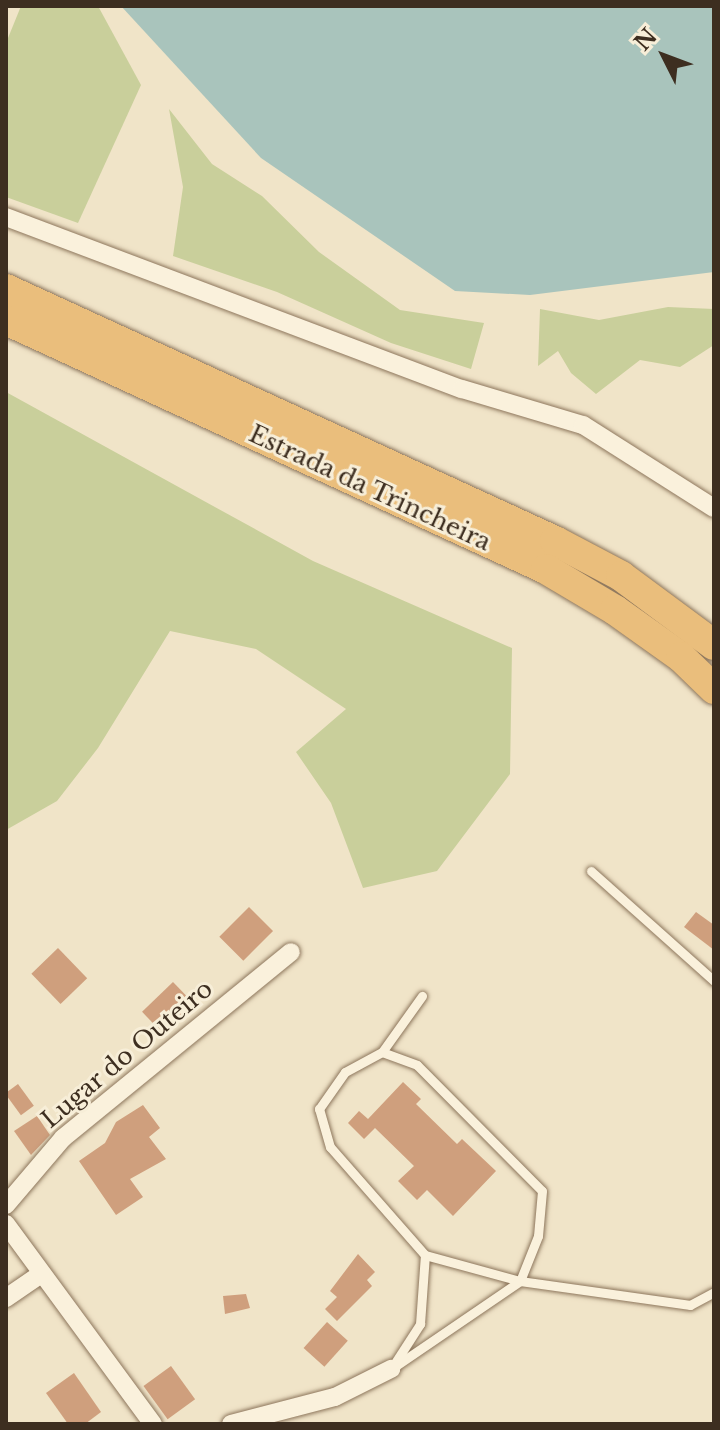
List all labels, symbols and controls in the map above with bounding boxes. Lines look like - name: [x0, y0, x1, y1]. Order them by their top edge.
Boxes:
- north arrow: [624, 16, 704, 96]
- text: N: [629, 23, 663, 56]
- street label: Estrada da Trincheira: [244, 419, 496, 557]
- street label: Lugar do Outeiro: [35, 974, 219, 1134]

